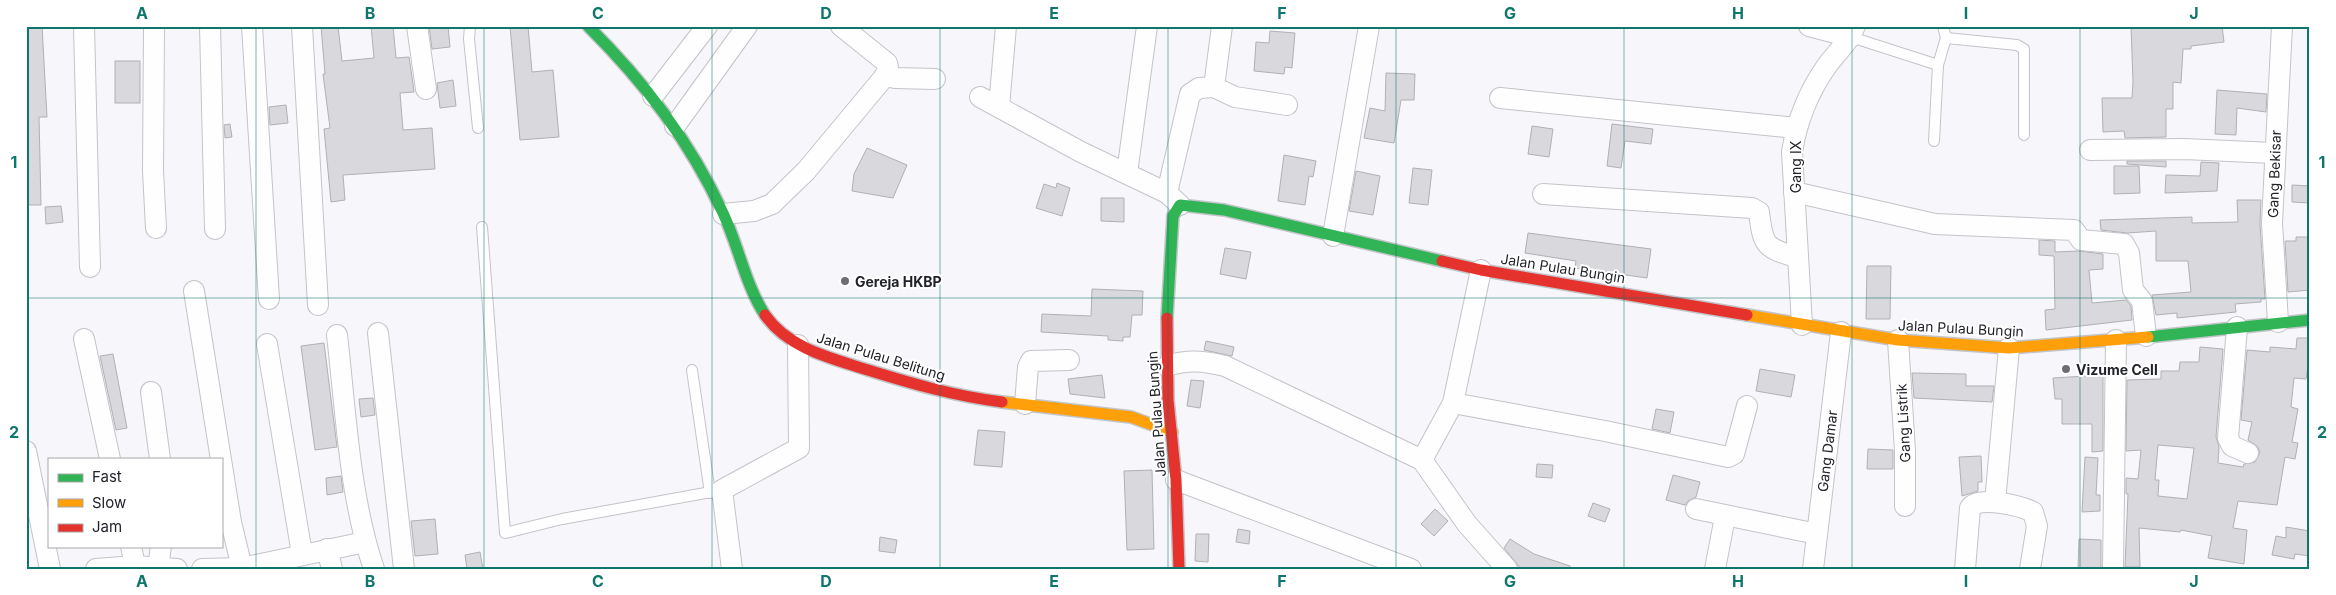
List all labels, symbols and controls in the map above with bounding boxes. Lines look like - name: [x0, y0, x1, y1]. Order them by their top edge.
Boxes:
- text: A: [136, 3, 148, 23]
- text: B: [365, 3, 375, 23]
- text: C: [592, 3, 604, 23]
- text: D: [820, 3, 832, 23]
- text: E: [1049, 3, 1059, 23]
- text: F: [1277, 3, 1287, 23]
- text: G: [1504, 3, 1516, 23]
- text: H: [1732, 3, 1744, 23]
- text: I: [1964, 3, 1968, 23]
- text: J: [2189, 3, 2199, 23]
- street label: Gang Bekisar: [2264, 130, 2284, 218]
- street label: Gang IX: [1787, 140, 1804, 193]
- text: 1: [11, 152, 17, 172]
- text: 1: [2319, 152, 2325, 172]
- street label: Jalan Pulau Bungin: [1499, 250, 1627, 286]
- place label: Gereja HKBP: [855, 273, 942, 290]
- marker: Gereja HKBP: [839, 275, 851, 287]
- street label: Jalan Pulau Bungin: [1898, 316, 2024, 340]
- street label: Jalan Pulau Belitung: [815, 328, 947, 384]
- street label: Jalan Pulau Bungin: [1143, 351, 1169, 477]
- place label: Vizume Cell: [2076, 361, 2158, 378]
- marker: Vizume Cell: [2060, 363, 2072, 375]
- street label: Gang Listrik: [1892, 383, 1914, 463]
- street label: Gang Damar: [1814, 409, 1840, 493]
- text: 2: [9, 422, 19, 442]
- text: 2: [2317, 422, 2327, 442]
- legend: [48, 458, 222, 548]
- text: Fast: [92, 467, 122, 486]
- text: Slow: [92, 493, 126, 512]
- text: Jam: [92, 517, 122, 536]
- text: A: [136, 571, 148, 591]
- text: B: [365, 571, 375, 591]
- text: C: [592, 571, 604, 591]
- text: D: [820, 571, 832, 591]
- text: E: [1049, 571, 1059, 591]
- text: F: [1277, 571, 1287, 591]
- text: G: [1504, 571, 1516, 591]
- text: H: [1732, 571, 1744, 591]
- text: I: [1964, 571, 1968, 591]
- text: J: [2189, 571, 2199, 591]

